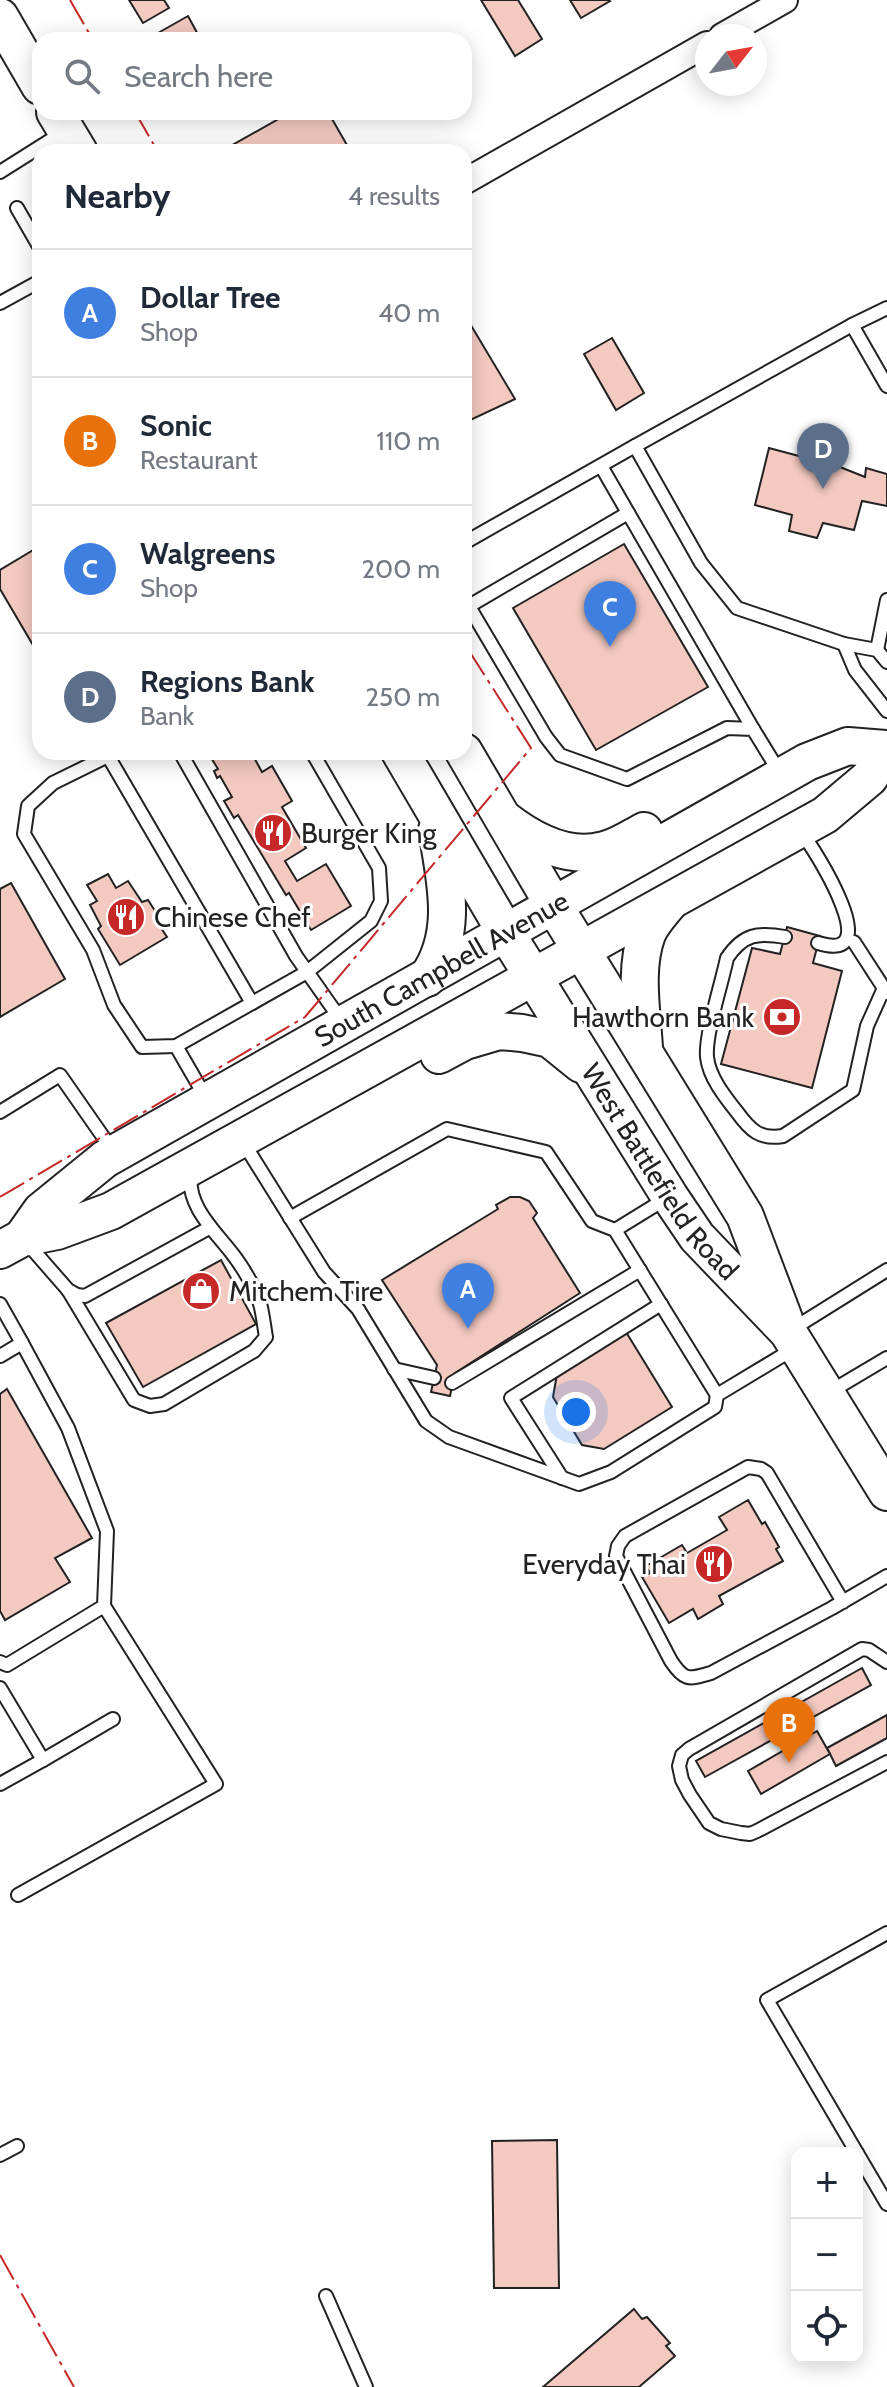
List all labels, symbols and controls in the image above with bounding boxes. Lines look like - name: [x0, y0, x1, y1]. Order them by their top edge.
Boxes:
- north arrow: [695, 24, 767, 96]
- search box: [32, 32, 472, 120]
- icon: search: [60, 54, 104, 98]
- text: Search here: [124, 58, 273, 95]
- text: Nearby: [64, 175, 171, 217]
- text: 4 results: [348, 180, 440, 212]
- text: Dollar Tree: [140, 279, 281, 316]
- text: A: [82, 297, 98, 329]
- text: 40 m: [378, 297, 440, 329]
- text: Shop: [140, 316, 198, 348]
- text: Sonic: [140, 407, 212, 444]
- pin: D: [797, 423, 849, 489]
- text: B: [82, 425, 98, 457]
- text: 110 m: [376, 425, 440, 457]
- text: Restaurant: [140, 444, 258, 476]
- text: Walgreens: [140, 535, 275, 572]
- text: C: [82, 553, 98, 585]
- text: 200 m: [361, 553, 440, 585]
- text: Shop: [140, 572, 198, 604]
- pin: C: [584, 581, 636, 647]
- text: Regions Bank: [140, 663, 315, 700]
- text: D: [81, 681, 99, 713]
- text: 250 m: [366, 681, 440, 713]
- text: Bank: [140, 700, 194, 732]
- restaurant icon: Burger King: [252, 812, 294, 854]
- place label: Burger King: [301, 816, 437, 850]
- street label: South Campbell Avenue: [308, 883, 575, 1054]
- restaurant icon: Chinese Chef: [105, 896, 147, 938]
- place label: Chinese Chef: [154, 900, 311, 934]
- bank icon: Hawthorn Bank: [761, 996, 803, 1038]
- place label: Hawthorn Bank: [572, 1000, 754, 1034]
- street label: West Battlefield Road: [574, 1057, 746, 1287]
- pin: A: [442, 1263, 494, 1329]
- shop icon: Mitchem Tire: [180, 1270, 222, 1312]
- place label: Mitchem Tire: [229, 1274, 383, 1308]
- your location: [556, 1392, 596, 1432]
- restaurant icon: Everyday Thai: [693, 1543, 735, 1585]
- place label: Everyday Thai: [522, 1547, 686, 1581]
- pin: B: [763, 1697, 815, 1763]
- map controls: [791, 2147, 863, 2363]
- button: +: [791, 2147, 863, 2219]
- button: −: [791, 2219, 863, 2291]
- button: locate: [791, 2291, 863, 2363]

